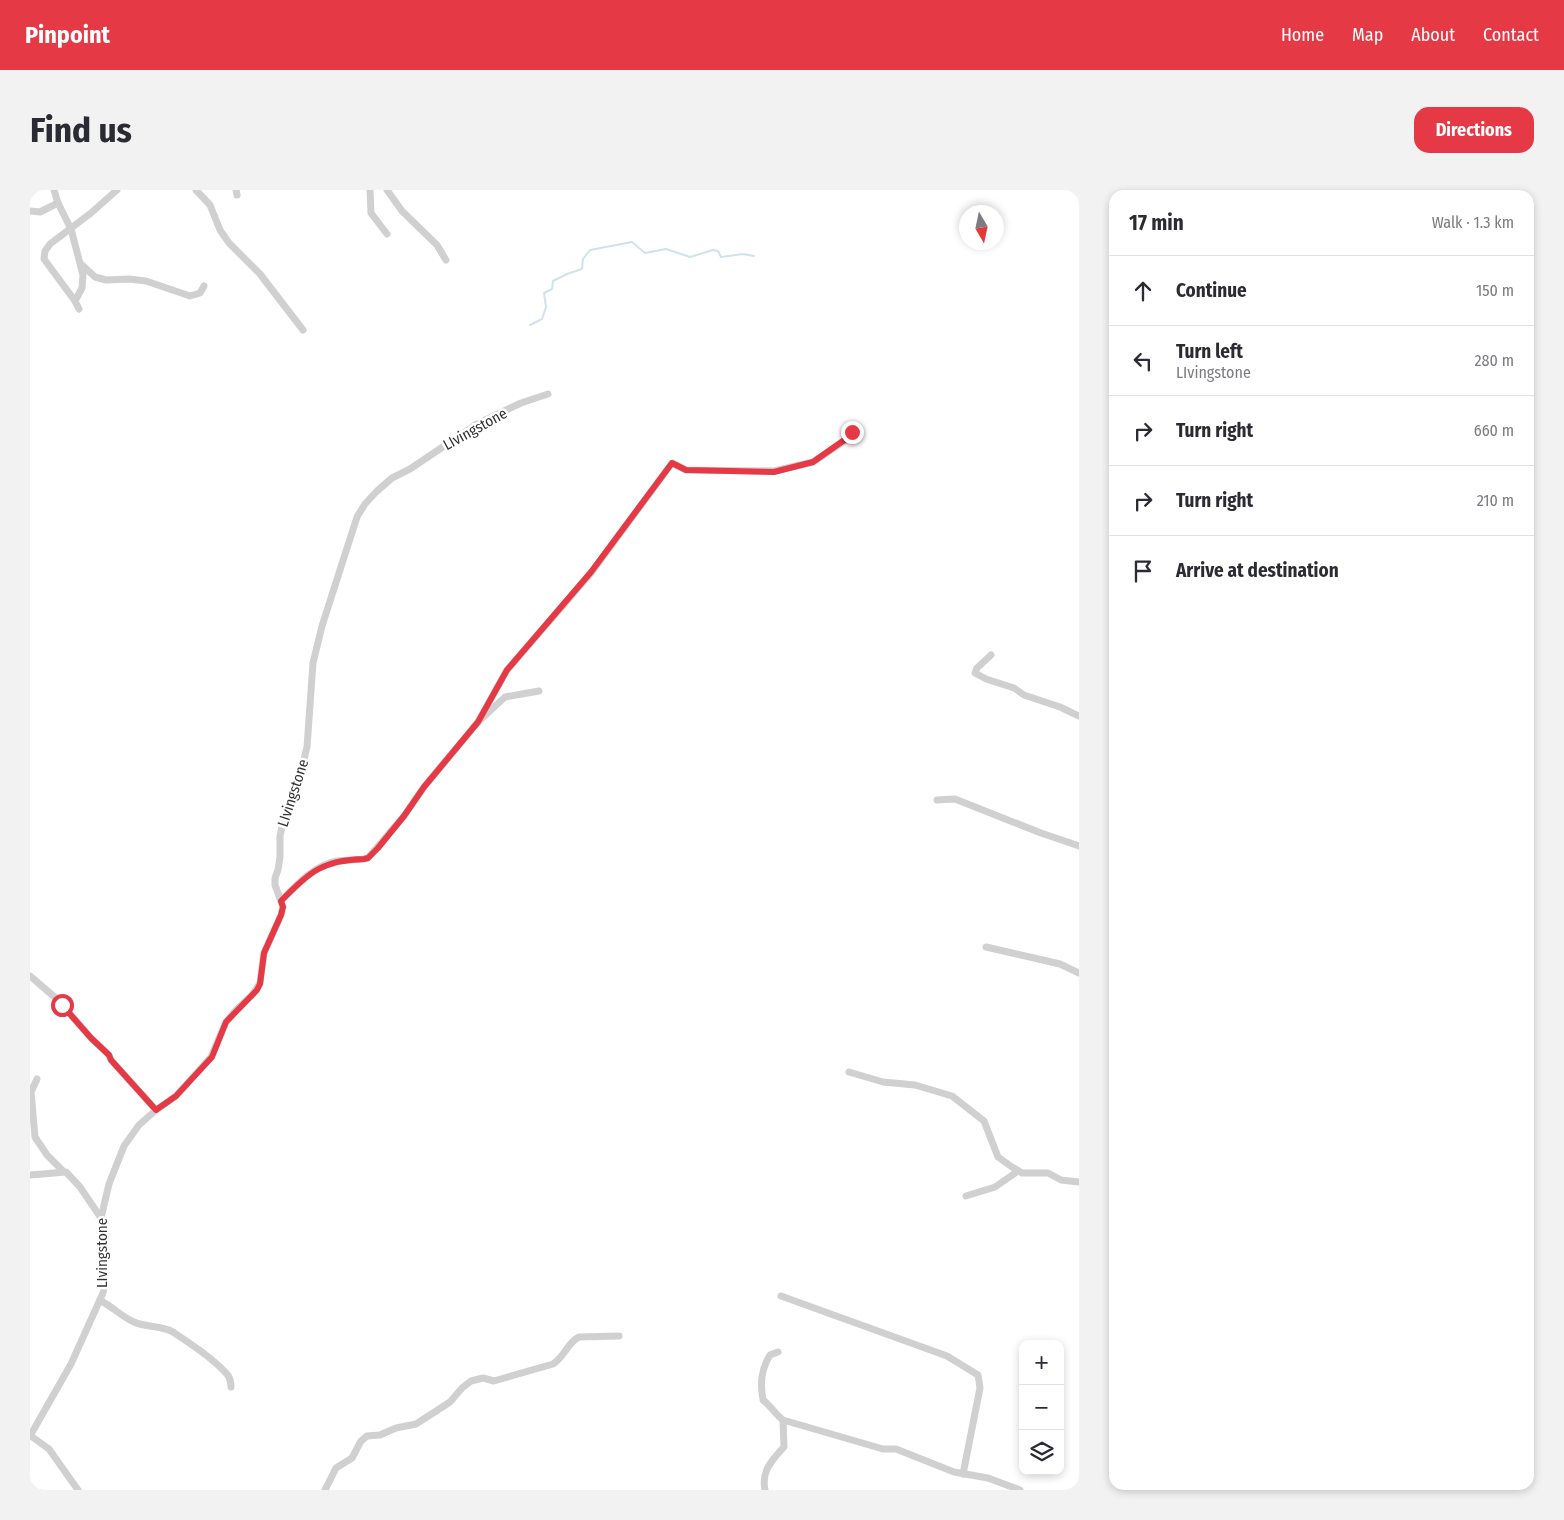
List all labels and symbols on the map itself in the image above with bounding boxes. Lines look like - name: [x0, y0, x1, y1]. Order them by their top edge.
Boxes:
- north arrow: [959, 205, 1004, 250]
- street label: LIvingstone: [440, 404, 510, 454]
- route end: [841, 421, 864, 444]
- street label: LIvingstone: [274, 757, 312, 829]
- route start: [51, 994, 74, 1017]
- street label: LIvingstone: [93, 1218, 111, 1288]

